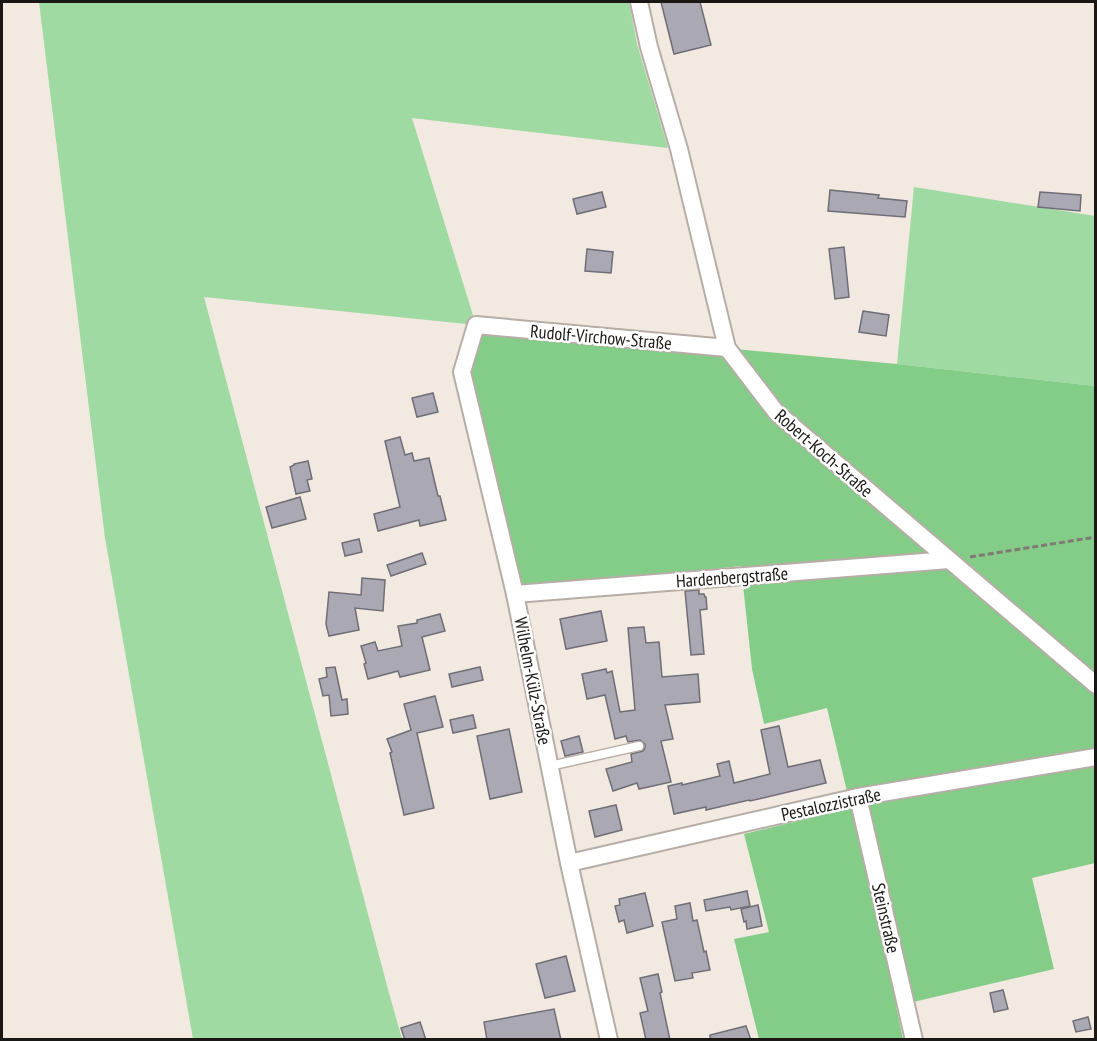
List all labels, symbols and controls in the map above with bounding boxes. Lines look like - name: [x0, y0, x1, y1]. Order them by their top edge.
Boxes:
- street label: Rudolf-Virchow-Straße: [529, 319, 673, 355]
- street label: Robert-Koch-Straße: [770, 404, 878, 502]
- street label: Hardenbergstraße: [675, 562, 789, 592]
- street label: Wilhelm-Külz-Straße: [509, 615, 557, 747]
- street label: Pestalozzistraße: [779, 782, 883, 826]
- street label: Steinstraße: [867, 881, 905, 955]

